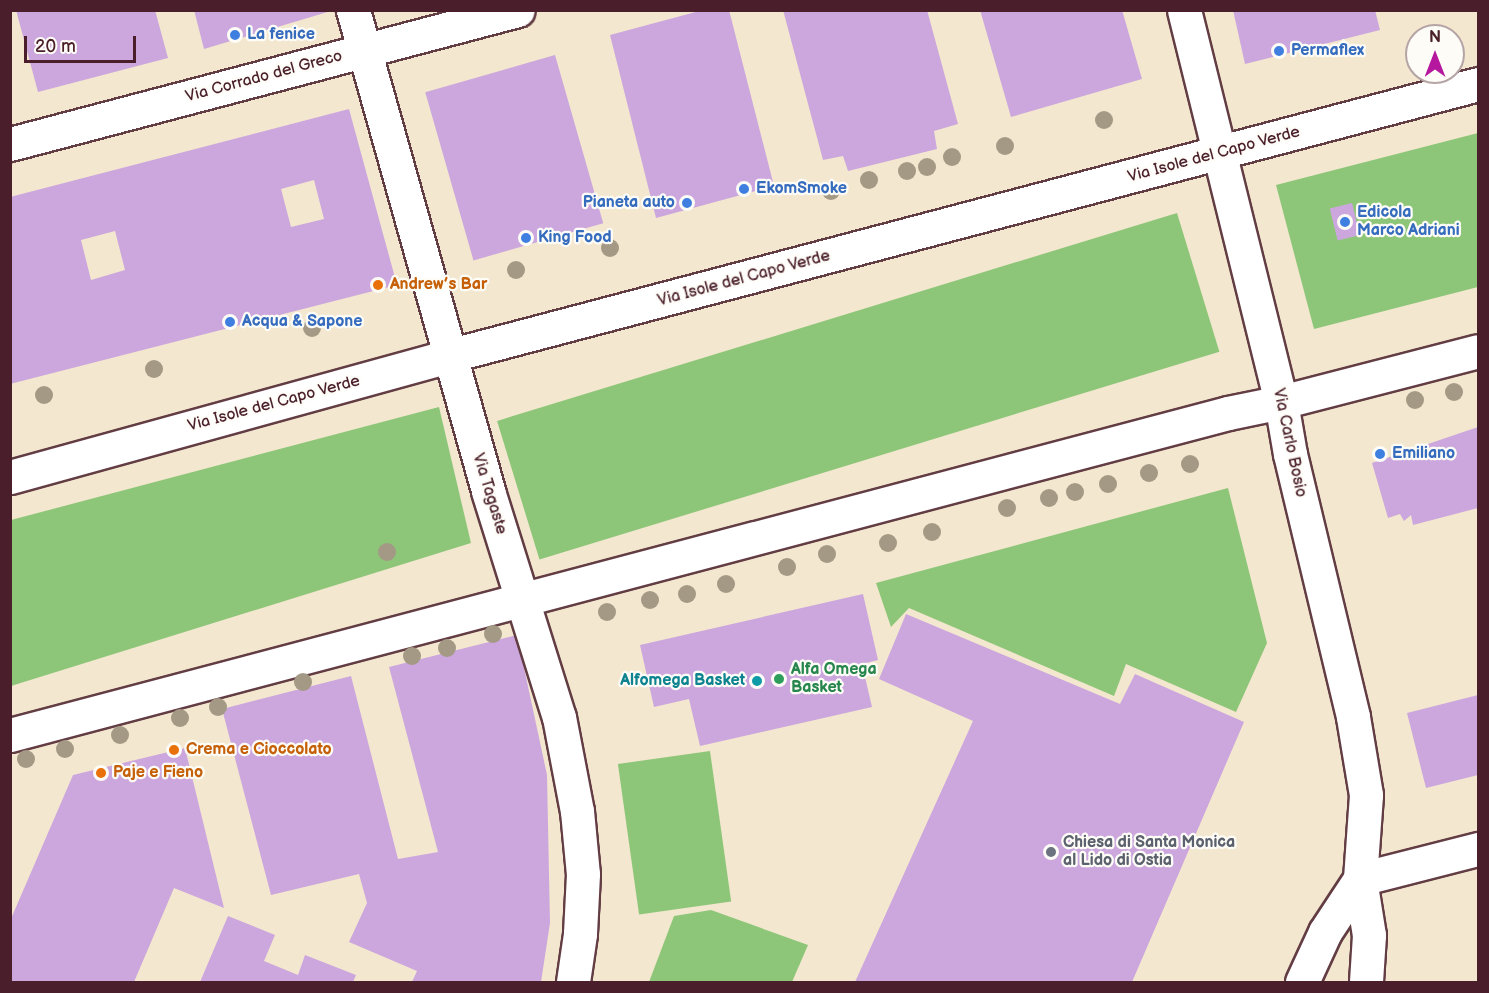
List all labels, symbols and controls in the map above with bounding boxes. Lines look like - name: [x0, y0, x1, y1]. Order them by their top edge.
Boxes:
- scale bar: [27, 24, 140, 62]
- north arrow: [1405, 24, 1465, 84]
- place label: La fenice: [247, 25, 315, 45]
- marker: La fenice: [228, 28, 242, 42]
- text: N: [1429, 28, 1441, 47]
- text: 20 m: [35, 36, 76, 57]
- place label: Permaflex: [1291, 41, 1364, 61]
- marker: Permaflex: [1272, 44, 1286, 58]
- street label: Via Corrado del Greco: [184, 47, 344, 107]
- street label: Via Isole del Capo Verde: [1125, 123, 1303, 187]
- place label: EkomSmoke: [756, 179, 847, 199]
- marker: EkomSmoke: [737, 182, 751, 196]
- place label: Pianeta auto: [583, 193, 675, 213]
- marker: Pianeta auto: [680, 196, 694, 210]
- place label: Edicola Marco Adriani: [1357, 203, 1460, 241]
- marker: Edicola Marco Adriani: [1338, 215, 1352, 229]
- place label: King Food: [538, 228, 612, 248]
- marker: King Food: [519, 231, 533, 245]
- street label: Via Isole del Capo Verde: [655, 247, 833, 311]
- place label: Andrew’s Bar: [390, 275, 487, 295]
- marker: Andrew’s Bar: [371, 278, 385, 292]
- place label: Acqua & Sapone: [242, 312, 362, 332]
- marker: Acqua & Sapone: [223, 315, 237, 329]
- street label: Via Isole del Capo Verde: [185, 372, 363, 436]
- street label: Via Carlo Bosio: [1268, 387, 1310, 499]
- place label: Emiliano: [1392, 444, 1455, 464]
- marker: Emiliano: [1373, 447, 1387, 461]
- street label: Via Tagaste: [468, 451, 510, 537]
- place label: Alfa Omega Basket: [791, 660, 877, 698]
- place label: Alfomega Basket: [620, 671, 745, 691]
- marker: Alfa Omega Basket: [772, 672, 786, 686]
- marker: Alfomega Basket: [750, 674, 764, 688]
- place label: Crema e Cioccolato: [186, 740, 332, 760]
- marker: Crema e Cioccolato: [167, 743, 181, 757]
- place label: Paje e Fieno: [113, 763, 203, 783]
- marker: Paje e Fieno: [94, 766, 108, 780]
- place label: Chiesa di Santa Monica al Lido di Ostia: [1063, 833, 1235, 871]
- marker: Chiesa di Santa Monica al Lido di Ostia: [1044, 845, 1058, 859]

